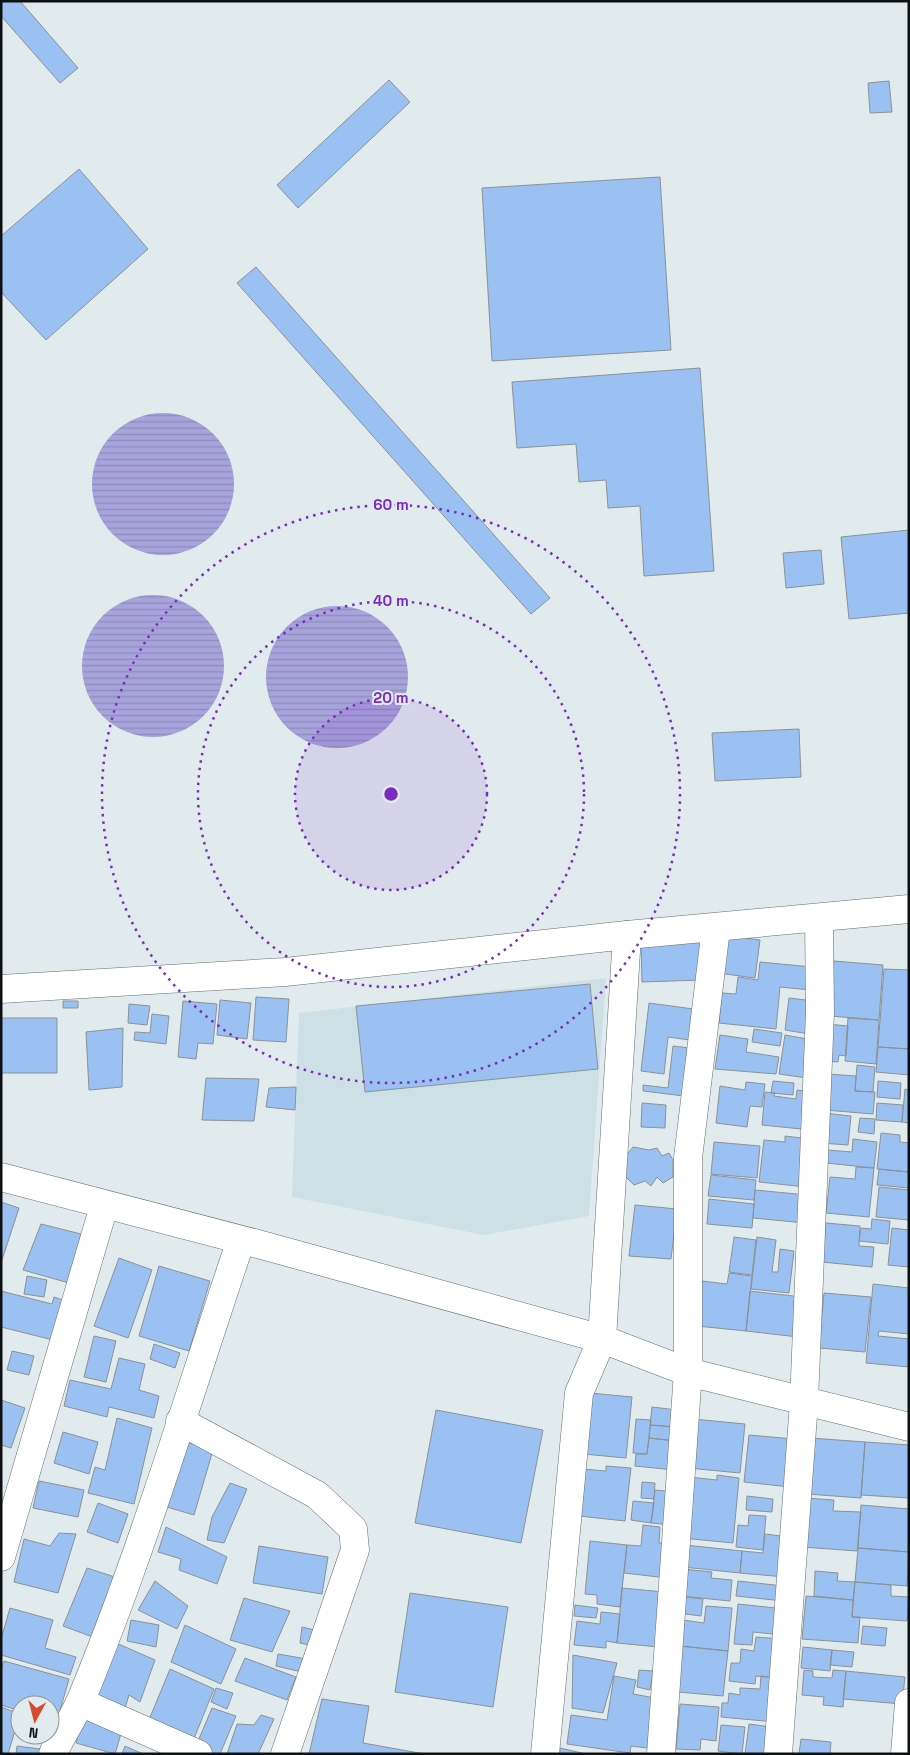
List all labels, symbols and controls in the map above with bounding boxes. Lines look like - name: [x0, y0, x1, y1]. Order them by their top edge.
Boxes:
- text: 60 m: [373, 495, 409, 514]
- text: 40 m: [373, 591, 409, 610]
- text: 20 m: [373, 688, 409, 707]
- centre of rings: [382, 785, 400, 803]
- north arrow: [10, 1695, 60, 1745]
- text: N: [28, 1723, 39, 1742]

